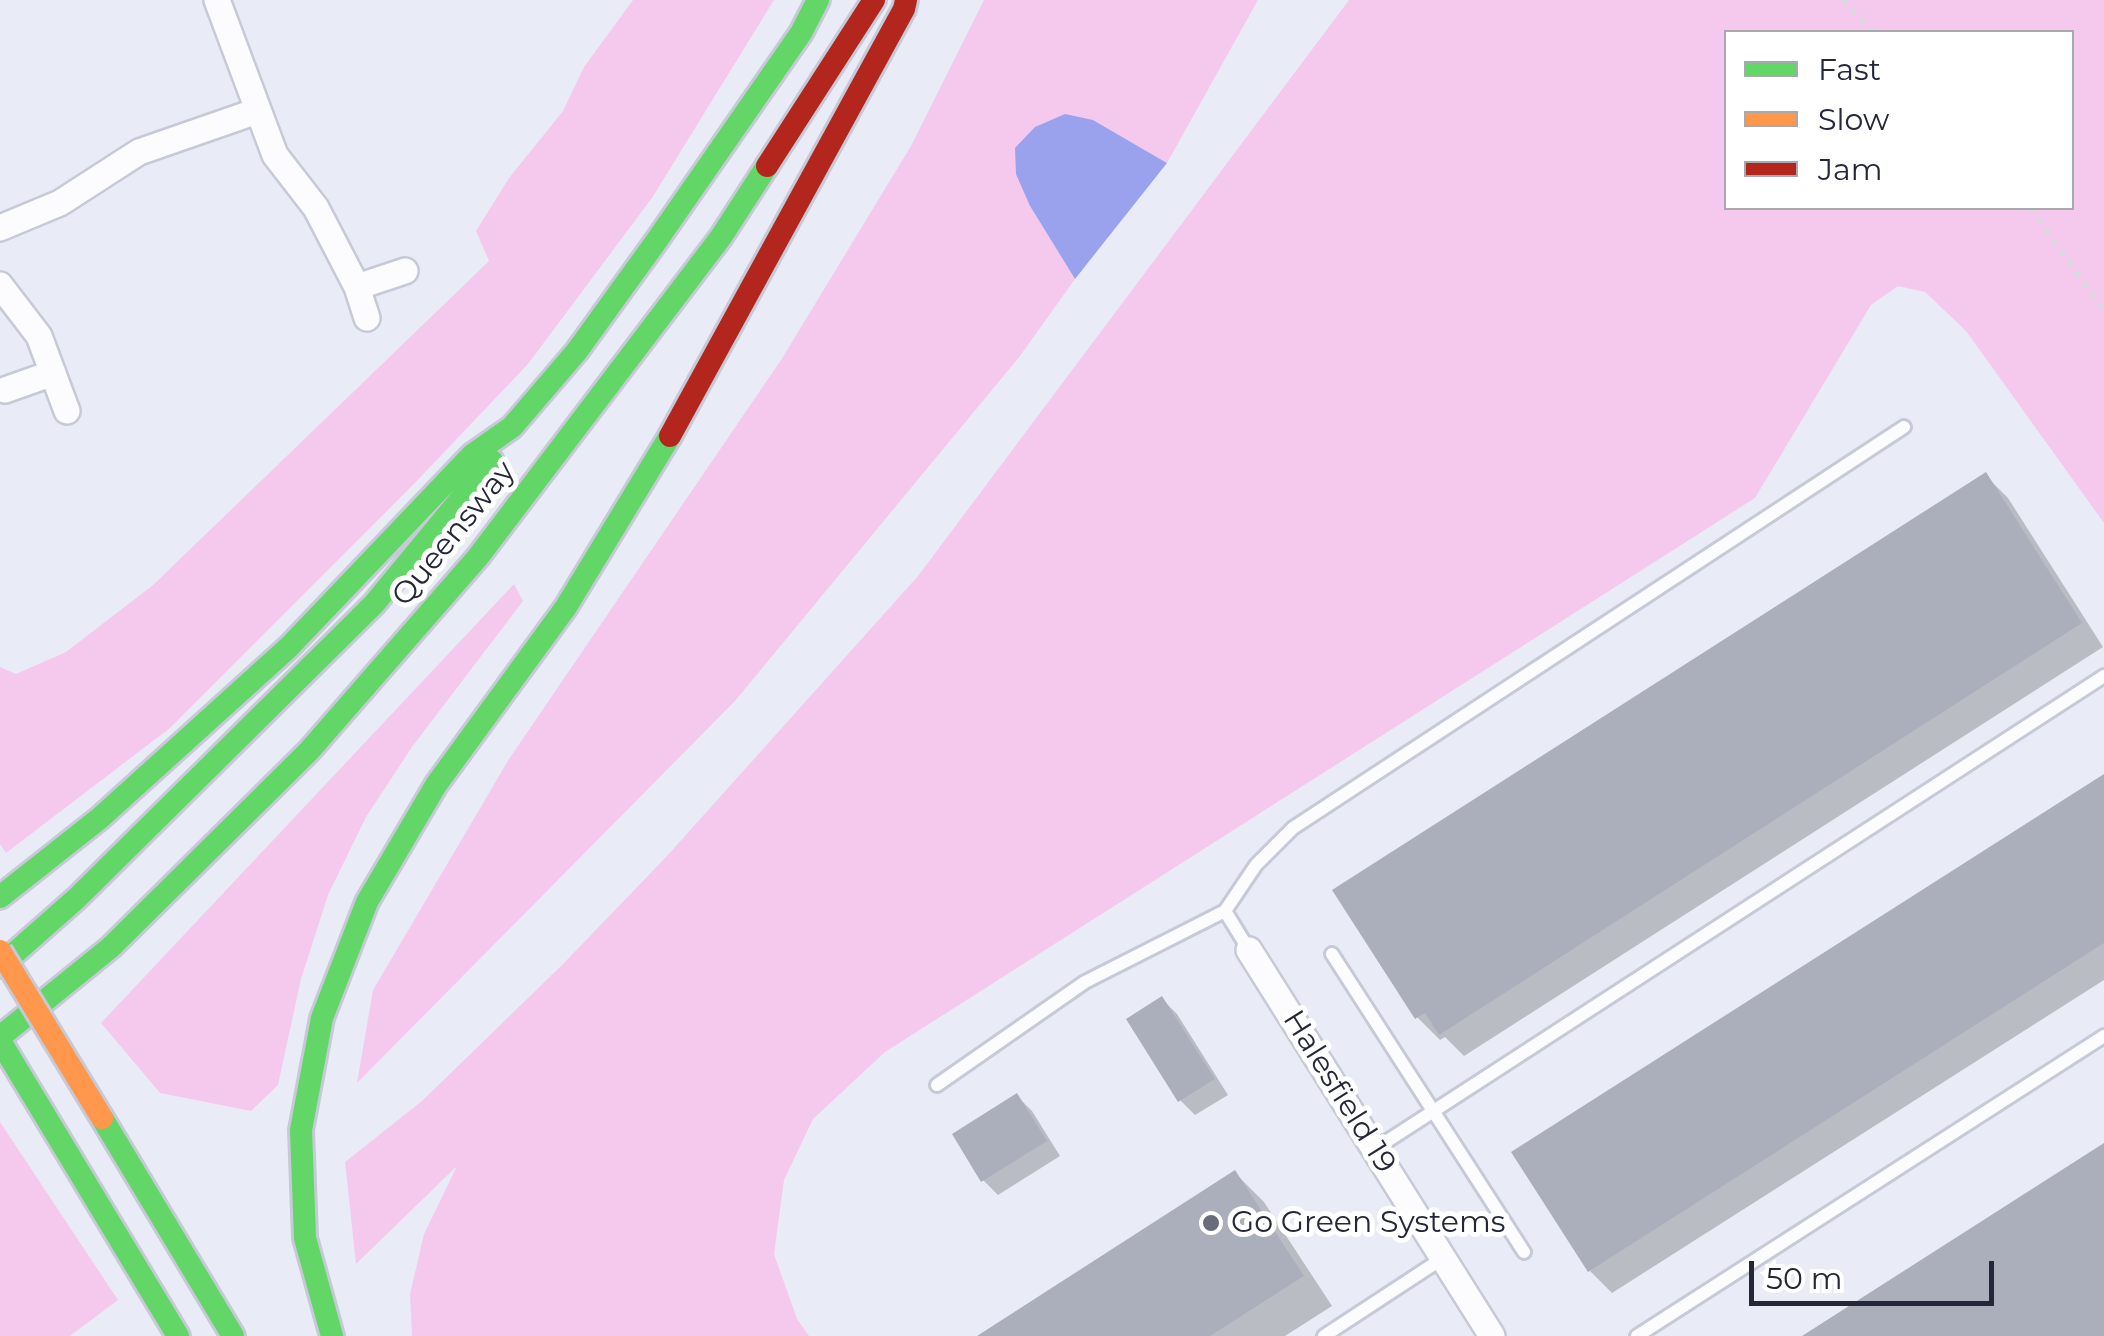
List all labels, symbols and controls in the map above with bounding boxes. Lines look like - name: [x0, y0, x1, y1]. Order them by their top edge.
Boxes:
- legend: [1724, 30, 2074, 210]
- text: Fast: [1818, 51, 1881, 88]
- text: Slow: [1818, 101, 1889, 138]
- text: Jam: [1818, 151, 1883, 188]
- street label: Queensway: [385, 455, 523, 613]
- street label: Halesfield 19: [1275, 1004, 1403, 1180]
- place label: Go Green Systems: [1231, 1205, 1505, 1241]
- marker: Go Green Systems: [1200, 1212, 1222, 1234]
- scale bar: [1754, 1241, 1999, 1303]
- text: 50 m: [1766, 1260, 1843, 1297]

